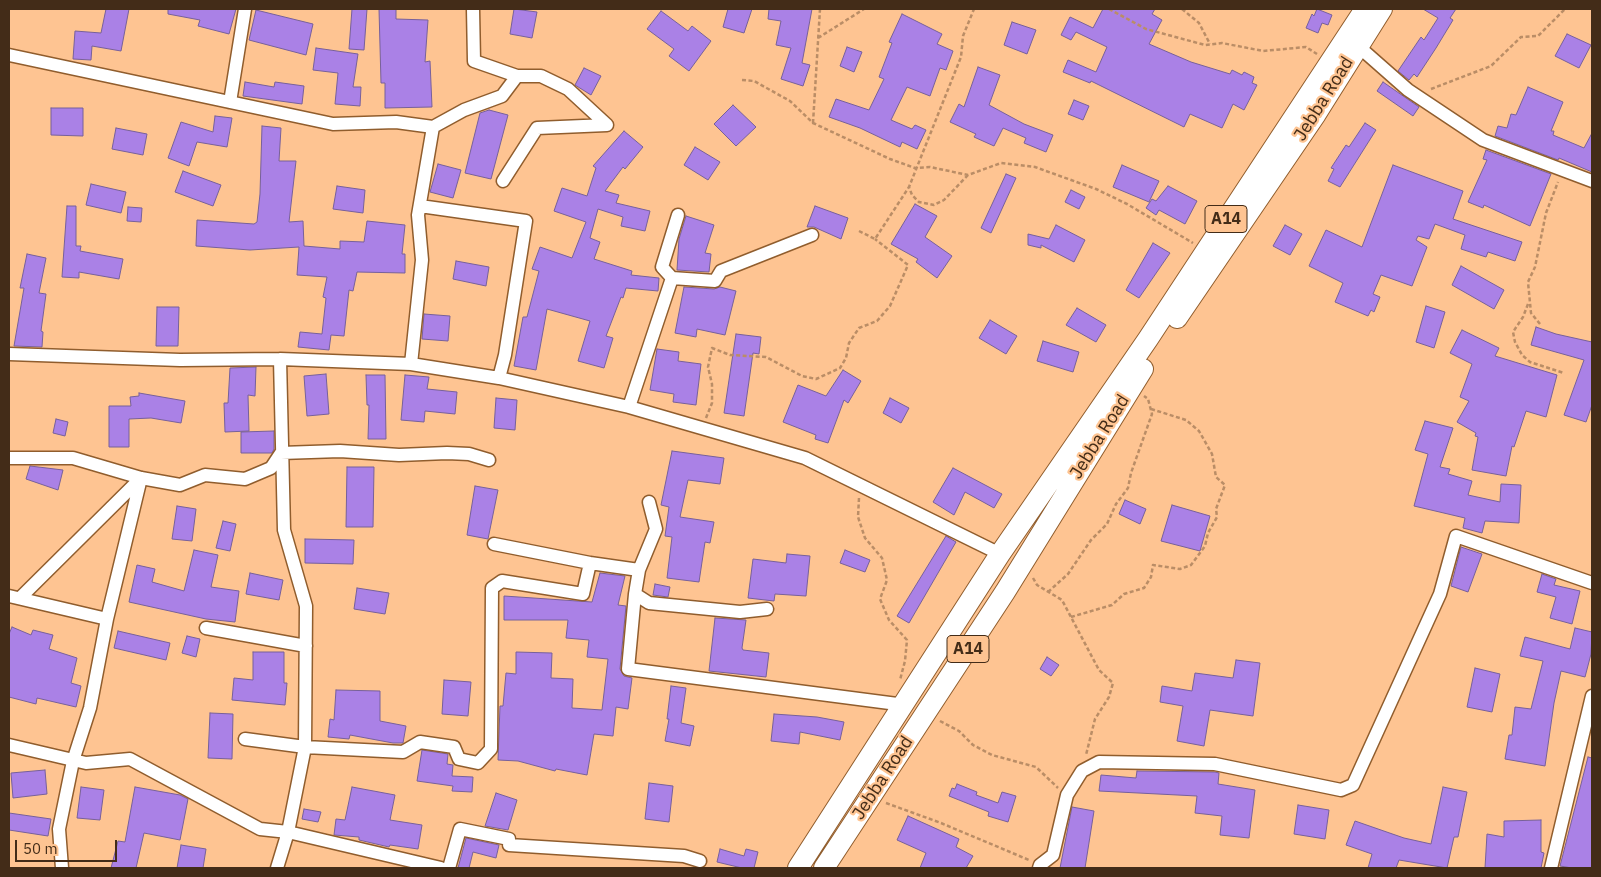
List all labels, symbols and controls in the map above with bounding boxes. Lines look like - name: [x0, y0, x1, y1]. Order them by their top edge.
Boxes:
- street label: Jebba Road: [1290, 53, 1358, 145]
- road number: A14: [1205, 205, 1247, 232]
- street label: Jebba Road: [1066, 391, 1134, 483]
- road number: A14: [947, 636, 989, 662]
- street label: Jebba Road: [848, 732, 918, 824]
- scale bar: [18, 830, 120, 862]
- text: 50 m: [23, 839, 58, 858]

